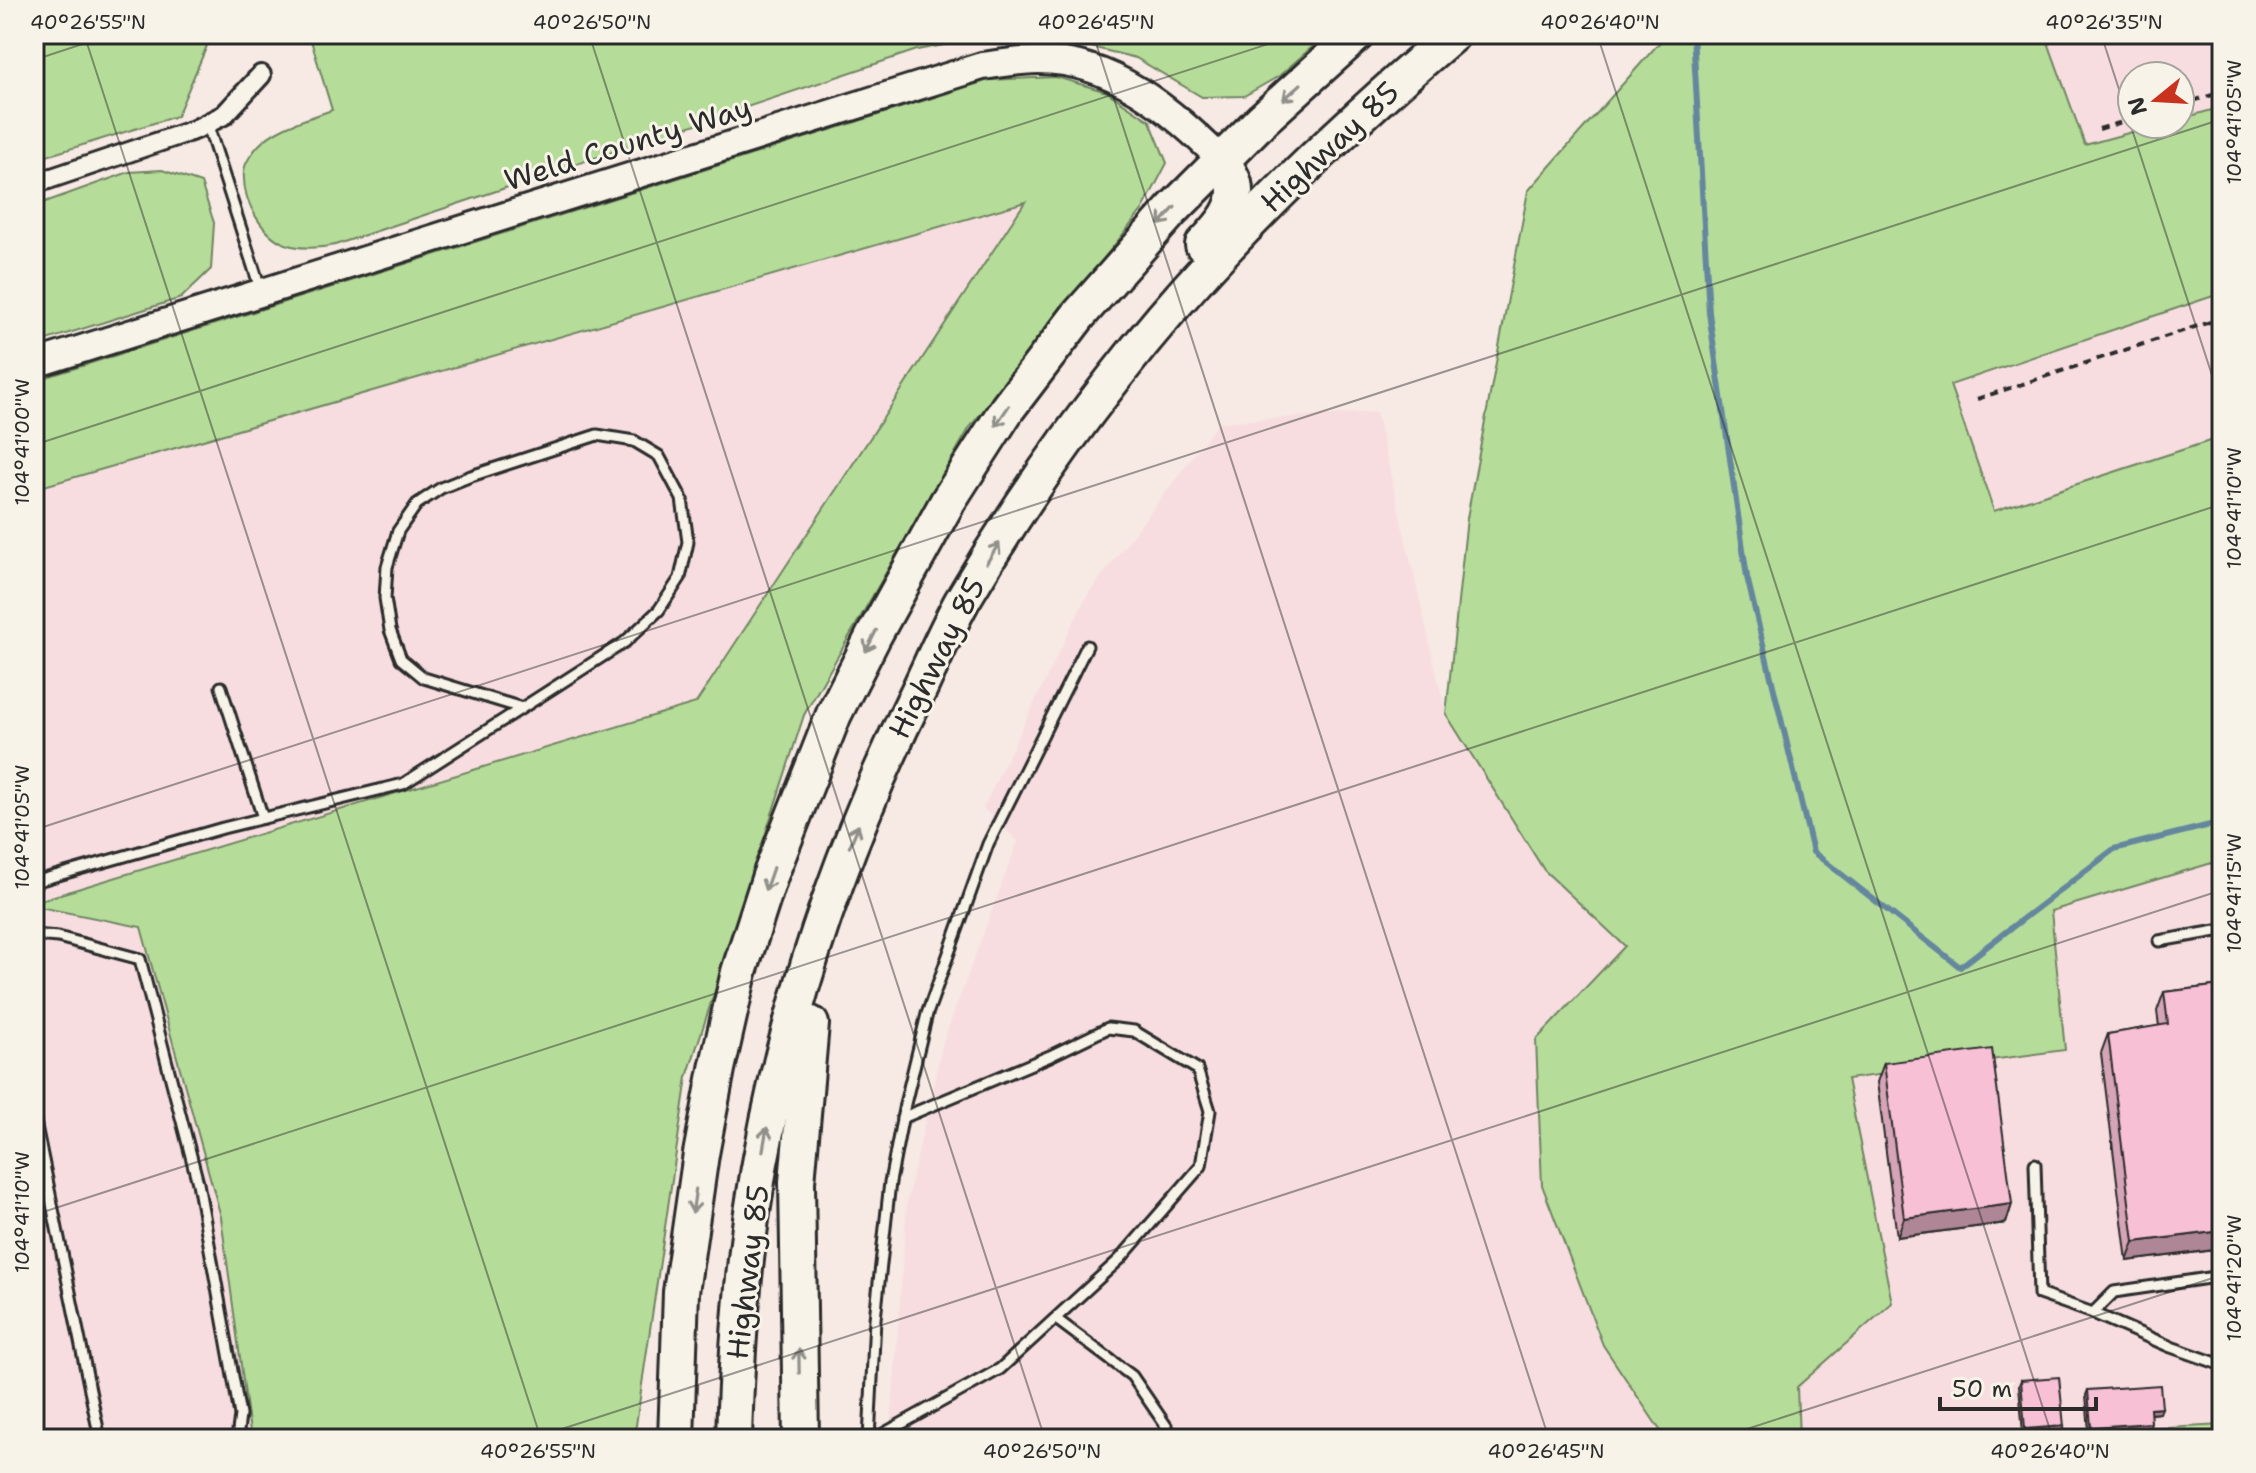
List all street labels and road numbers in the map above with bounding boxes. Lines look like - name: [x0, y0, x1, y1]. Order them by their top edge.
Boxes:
- street label: Highway 85: [1251, 72, 1408, 222]
- street label: Weld County Way: [499, 86, 756, 201]
- street label: Highway 85: [878, 570, 995, 745]
- street label: Highway 85: [716, 1182, 779, 1362]

